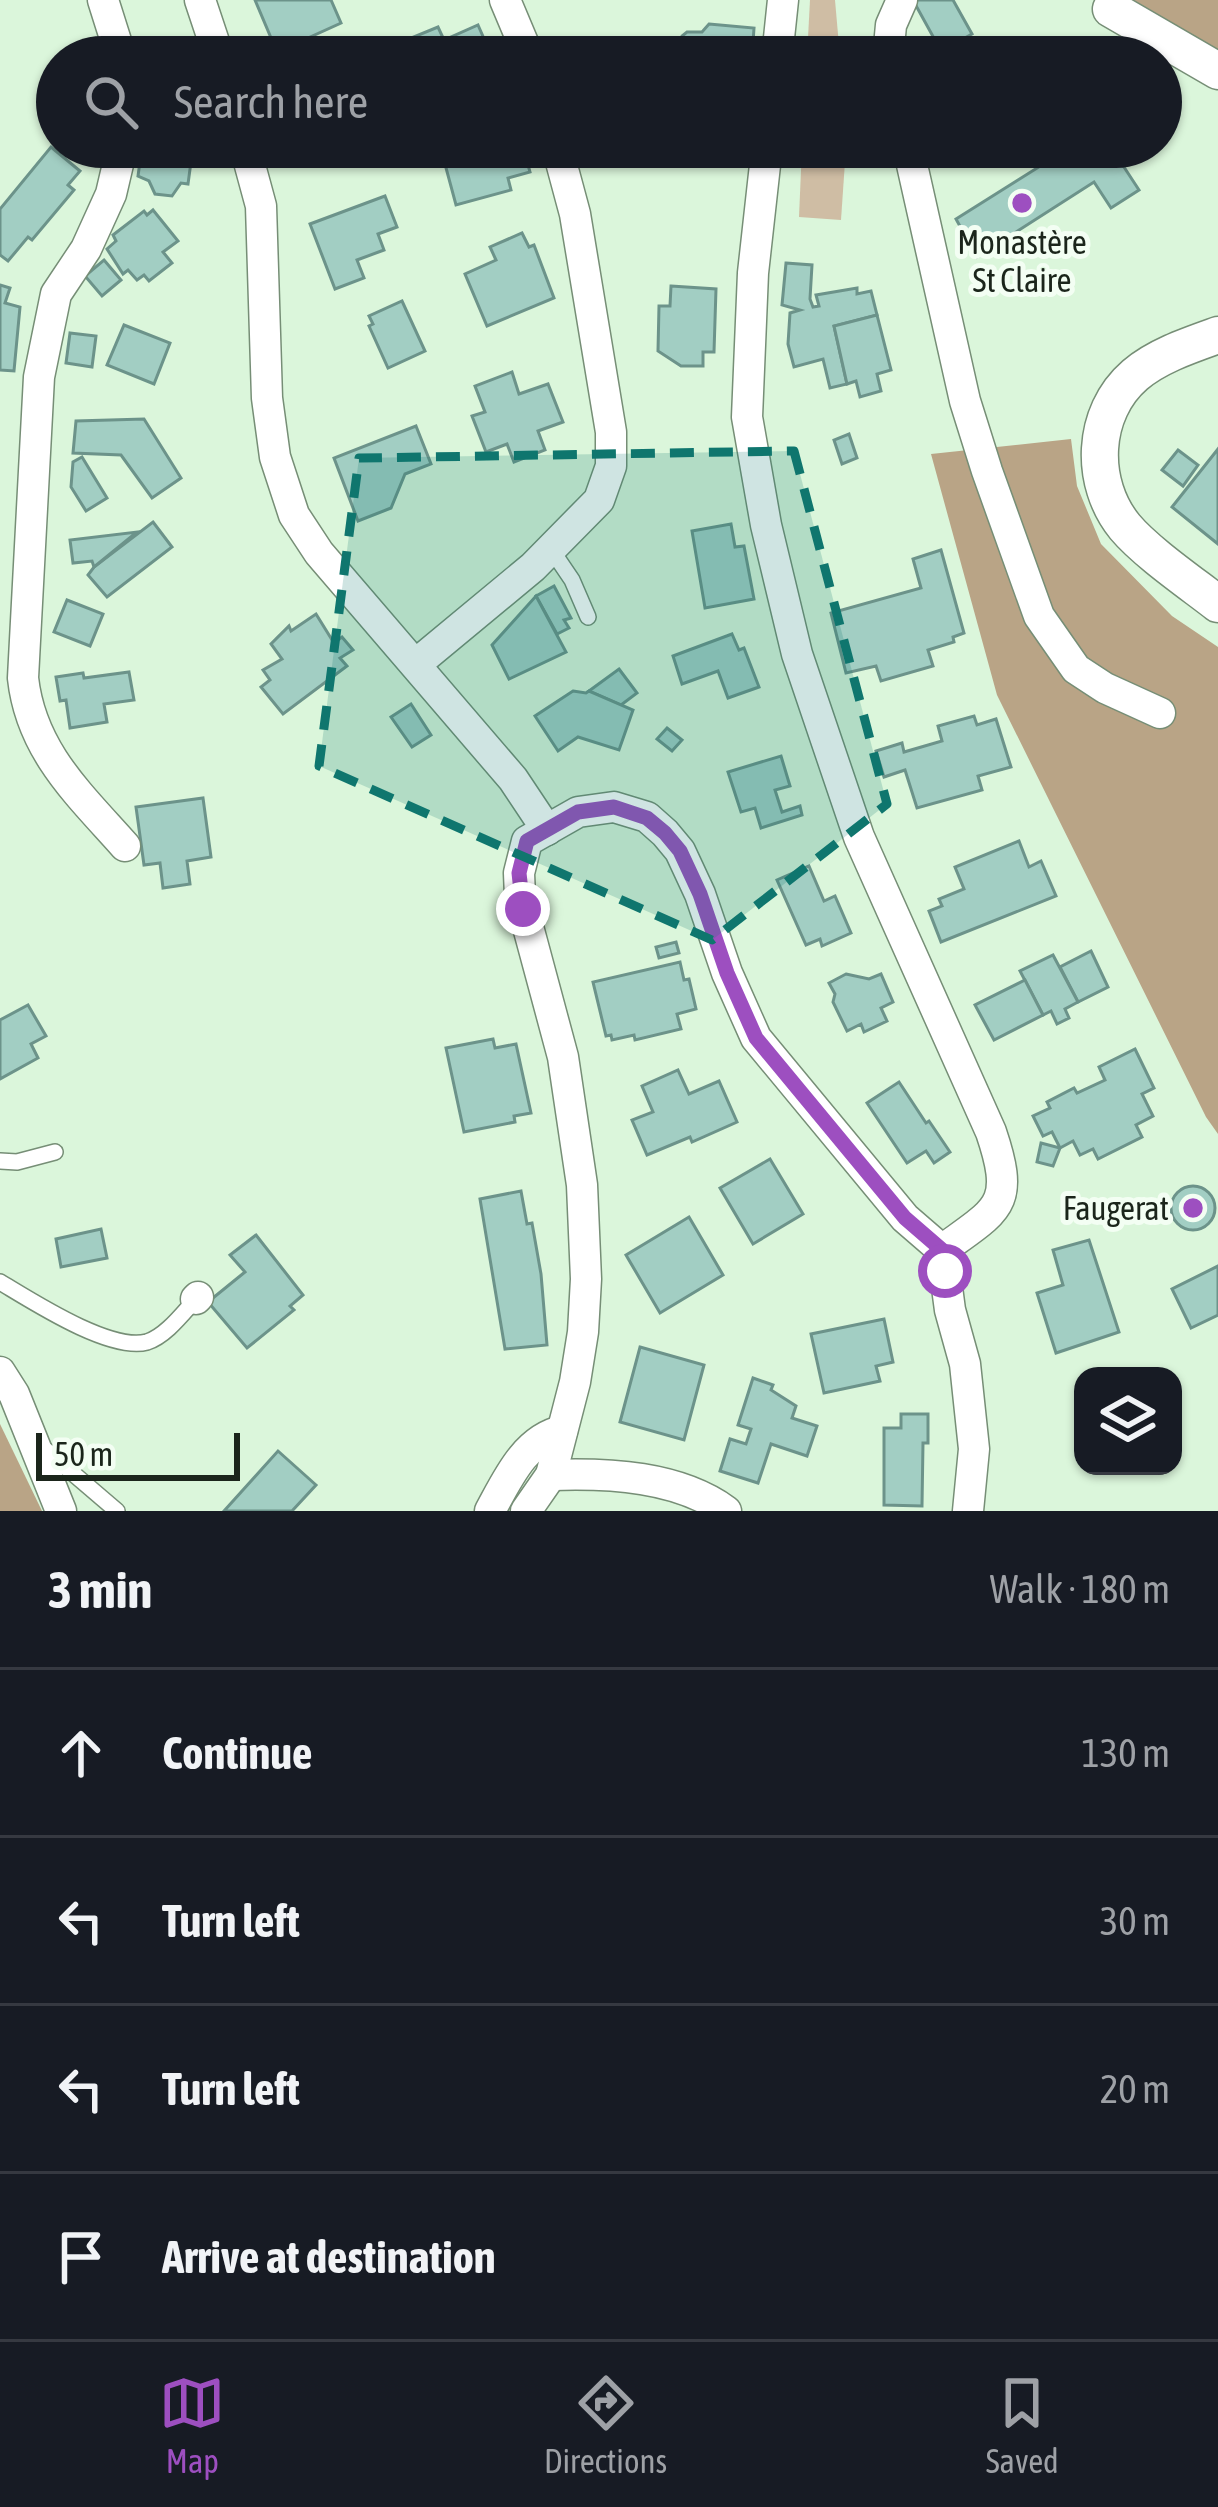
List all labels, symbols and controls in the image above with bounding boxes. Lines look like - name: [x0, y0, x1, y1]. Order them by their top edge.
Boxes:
- search box: [36, 36, 1182, 168]
- icon: search: [78, 69, 144, 135]
- text: Search here: [174, 76, 368, 128]
- marker: Monastère St Claire: [1009, 190, 1035, 216]
- place label: Monastère St Claire: [957, 223, 1087, 299]
- route end: [496, 882, 550, 936]
- place label: Faugerat: [1063, 1189, 1169, 1227]
- marker: Faugerat: [1180, 1195, 1206, 1221]
- route start: [918, 1244, 972, 1298]
- map controls: [1074, 1367, 1182, 1475]
- button: layers: [1074, 1367, 1182, 1475]
- scale bar: [36, 1427, 240, 1480]
- text: 50 m: [54, 1435, 113, 1473]
- text: 3 min: [48, 1560, 152, 1619]
- text: Walk · 180 m: [990, 1567, 1170, 1611]
- icon: ahead: [48, 1720, 114, 1786]
- text: Continue: [162, 1727, 313, 1779]
- text: 130 m: [1082, 1731, 1170, 1775]
- icon: left: [48, 1888, 114, 1954]
- text: Turn left: [162, 1895, 300, 1947]
- text: 30 m: [1100, 1899, 1170, 1943]
- icon: left: [48, 2056, 114, 2122]
- text: Turn left: [162, 2063, 300, 2115]
- text: 20 m: [1100, 2067, 1170, 2111]
- icon: arrive: [48, 2224, 114, 2290]
- text: Arrive at destination: [162, 2231, 496, 2283]
- tab: Map: [159, 2370, 225, 2480]
- tab: Directions: [544, 2370, 667, 2480]
- tab: Saved: [986, 2370, 1059, 2480]

